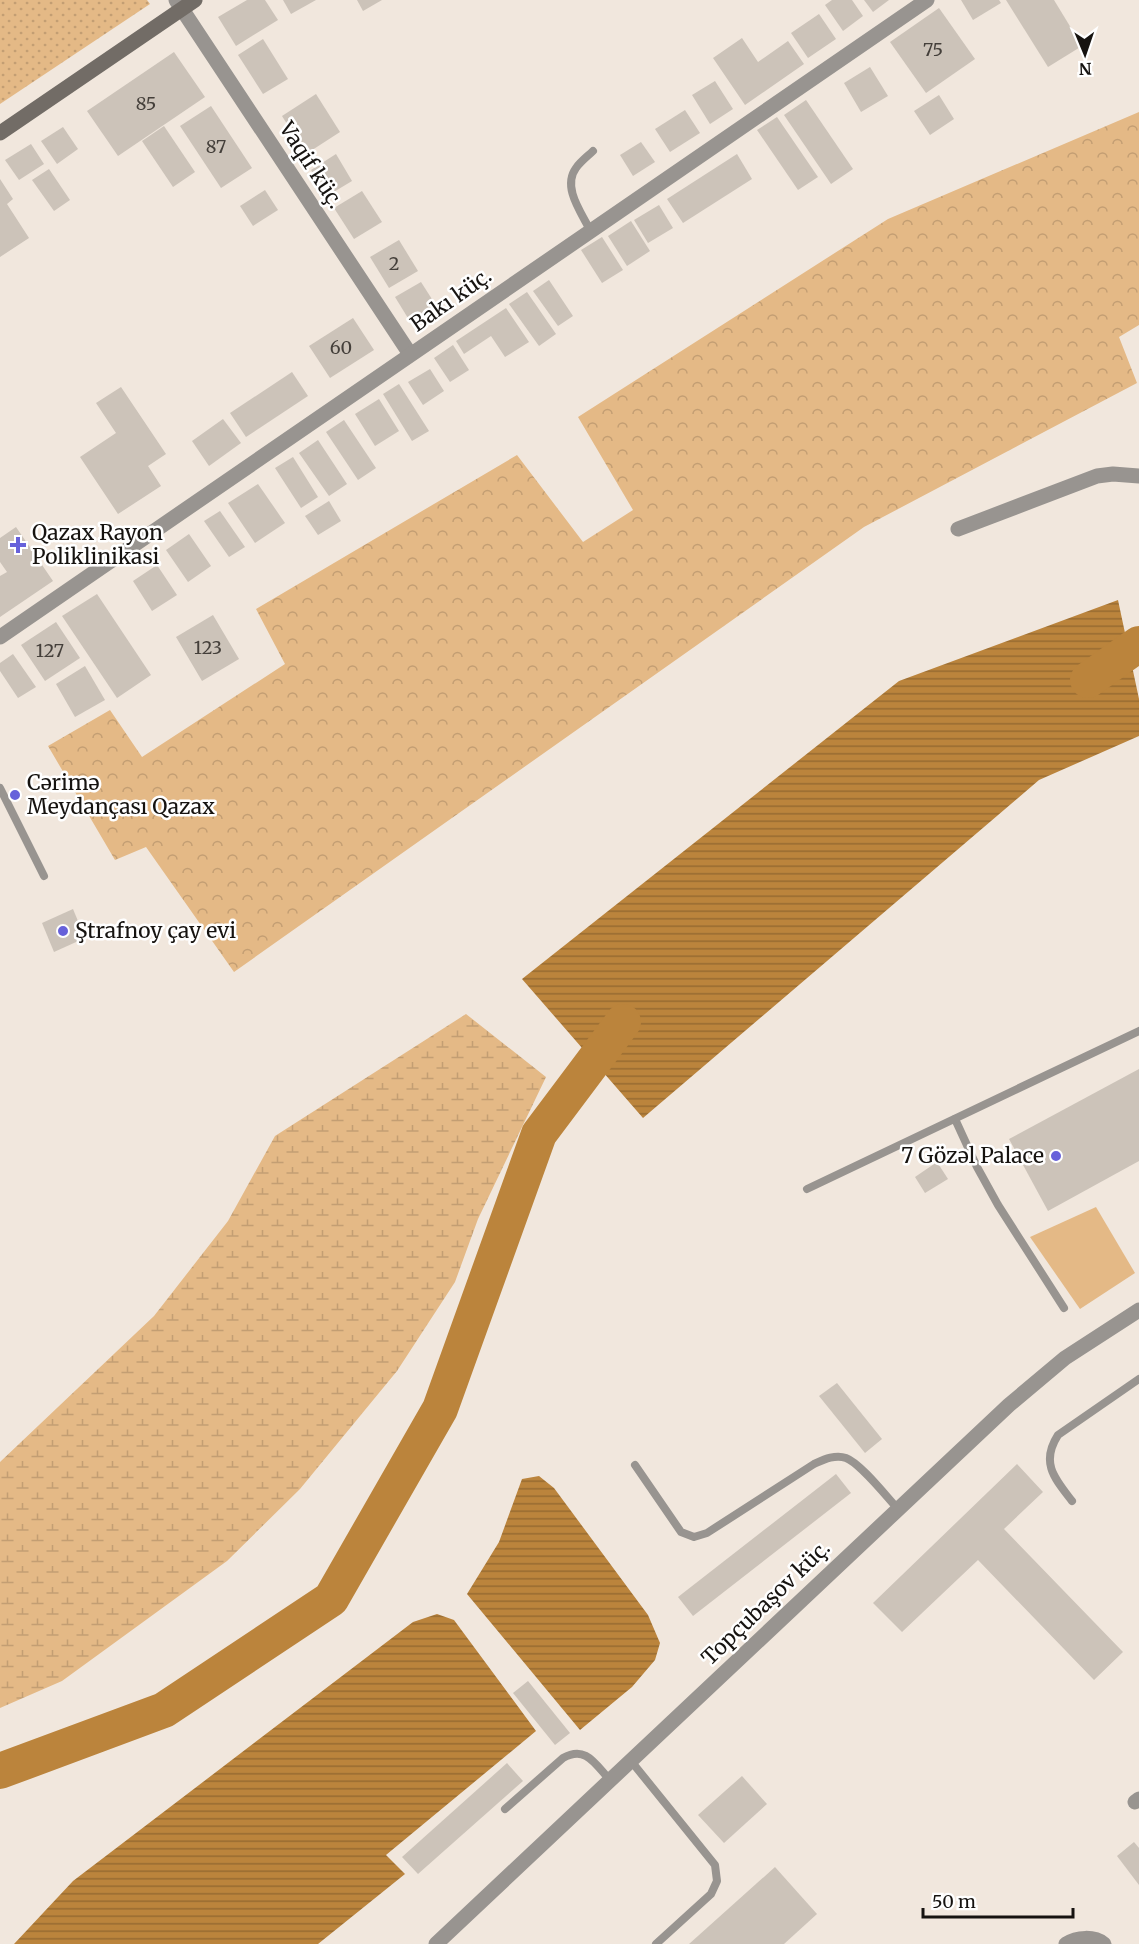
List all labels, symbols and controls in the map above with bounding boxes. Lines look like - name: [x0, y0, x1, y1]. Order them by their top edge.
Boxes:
- north arrow: [1055, 24, 1115, 84]
- house number: 75: [923, 38, 943, 61]
- text: N: [1078, 59, 1092, 79]
- house number: 85: [136, 92, 156, 115]
- street label: Vaqif küç.: [273, 115, 349, 213]
- house number: 87: [206, 135, 226, 158]
- house number: 2: [389, 252, 399, 275]
- street label: Bakı küç.: [405, 262, 497, 337]
- house number: 60: [330, 336, 352, 359]
- place label: Qazax Rayon Poliklinikasi: [32, 519, 163, 570]
- marker: Qazax Rayon Poliklinikasi: [9, 536, 27, 554]
- house number: 123: [194, 636, 222, 659]
- house number: 127: [36, 639, 64, 662]
- place label: Cərimə Meydançası Qazax: [27, 769, 215, 820]
- marker: Cərimə Meydançası Qazax: [8, 788, 22, 802]
- place label: Ştrafnoy çay evi: [75, 917, 236, 944]
- marker: Ştrafnoy çay evi: [56, 924, 70, 938]
- place label: 7 Gözəl Palace: [901, 1142, 1044, 1169]
- marker: 7 Gözəl Palace: [1049, 1149, 1063, 1163]
- street label: Topçubaşov küç.: [696, 1534, 836, 1671]
- scale bar: [923, 1881, 1073, 1919]
- text: 50 m: [932, 1890, 976, 1913]

